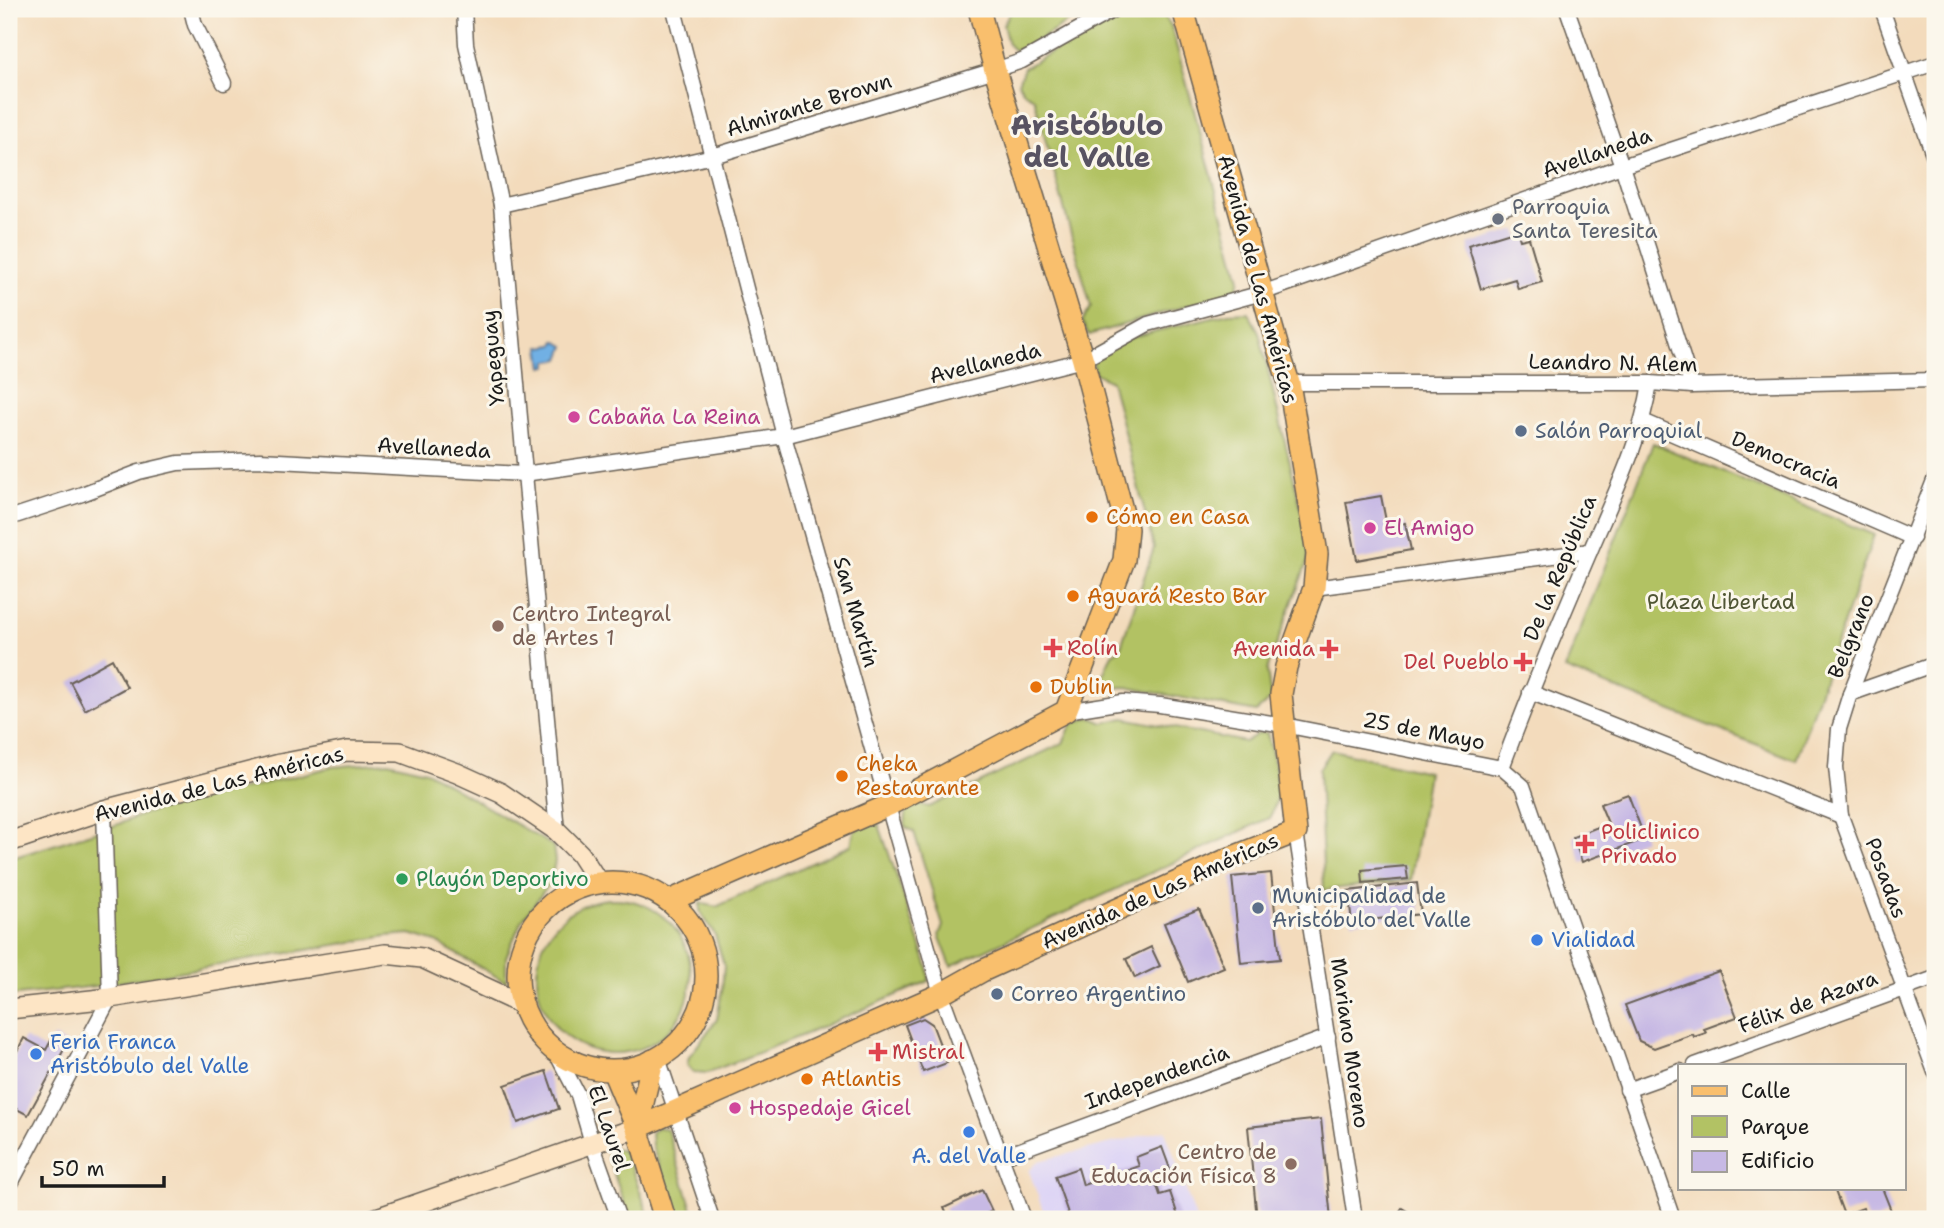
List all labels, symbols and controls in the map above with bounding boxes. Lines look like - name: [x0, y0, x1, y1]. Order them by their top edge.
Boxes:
- street label: Almirante Brown: [723, 66, 895, 143]
- district label: Aristóbulo del Valle: [1010, 106, 1164, 176]
- street label: Avellaneda: [1539, 121, 1655, 185]
- street label: Avenida de Las Américas: [1211, 151, 1305, 407]
- place label: Parroquia Santa Teresita: [1512, 193, 1658, 245]
- marker: Parroquia Santa Teresita: [1490, 211, 1506, 227]
- street label: Yapeguay: [475, 309, 511, 407]
- street label: Avellaneda: [926, 336, 1044, 390]
- street label: Leandro N. Alem: [1528, 348, 1698, 378]
- place label: Cabaña La Reina: [588, 403, 760, 431]
- marker: Cabaña La Reina: [566, 409, 582, 425]
- place label: Salón Parroquial: [1535, 417, 1703, 445]
- marker: Salón Parroquial: [1513, 423, 1529, 439]
- street label: Democracia: [1727, 424, 1845, 496]
- street label: Avellaneda: [376, 431, 492, 465]
- street label: De la República: [1517, 491, 1603, 645]
- place label: Cómo en Casa: [1106, 503, 1249, 531]
- marker: Cómo en Casa: [1084, 509, 1100, 525]
- place label: El Amigo: [1384, 514, 1474, 542]
- marker: El Amigo: [1362, 520, 1378, 536]
- street label: San Martín: [827, 553, 885, 671]
- place label: Aguará Resto Bar: [1087, 582, 1267, 610]
- marker: Aguará Resto Bar: [1065, 588, 1081, 604]
- park label: Plaza Libertad: [1647, 588, 1795, 616]
- street label: Belgrano: [1821, 589, 1881, 683]
- place label: Centro Integral de Artes 1: [512, 600, 671, 652]
- marker: Centro Integral de Artes 1: [490, 618, 506, 634]
- place label: Rolín: [1067, 634, 1118, 662]
- place label: Avenida: [1233, 635, 1315, 663]
- marker: Rolín: [1045, 640, 1061, 656]
- marker: Avenida: [1321, 641, 1337, 657]
- place label: Del Pueblo: [1404, 648, 1509, 676]
- marker: Del Pueblo: [1515, 654, 1531, 670]
- place label: Dublin: [1050, 673, 1113, 701]
- marker: Dublin: [1028, 679, 1044, 695]
- street label: 25 de Mayo: [1361, 705, 1487, 757]
- street label: Avenida de Las Américas: [91, 739, 347, 829]
- place label: Cheka Restaurante: [856, 750, 980, 802]
- marker: Cheka Restaurante: [834, 768, 850, 784]
- place label: Policlinico Privado: [1601, 818, 1700, 870]
- street label: Avenida de Las Américas: [1037, 826, 1283, 956]
- marker: Policlinico Privado: [1575, 834, 1595, 854]
- street label: Posadas: [1859, 834, 1913, 922]
- place label: Playón Deportivo: [416, 865, 589, 893]
- marker: Playón Deportivo: [394, 871, 410, 887]
- place label: Municipalidad de Aristóbulo del Valle: [1272, 882, 1471, 934]
- marker: Municipalidad de Aristóbulo del Valle: [1250, 900, 1266, 916]
- place label: Vialidad: [1551, 926, 1635, 954]
- marker: Vialidad: [1529, 932, 1545, 948]
- street label: Mariano Moreno: [1324, 956, 1376, 1130]
- street label: Félix de Azara: [1735, 964, 1881, 1040]
- place label: Correo Argentino: [1011, 980, 1186, 1008]
- marker: Correo Argentino: [989, 986, 1005, 1002]
- place label: Feria Franca Aristóbulo del Valle: [50, 1028, 249, 1080]
- place label: Mistral: [892, 1038, 965, 1066]
- street label: Independencia: [1081, 1038, 1233, 1116]
- marker: Mistral: [870, 1044, 886, 1060]
- marker: Feria Franca Aristóbulo del Valle: [28, 1046, 44, 1062]
- legend: [1678, 1064, 1906, 1190]
- place label: Atlantis: [821, 1065, 902, 1093]
- marker: Atlantis: [799, 1071, 815, 1087]
- text: Calle: [1741, 1077, 1791, 1105]
- street label: El Laurel: [581, 1081, 637, 1175]
- place label: Hospedaje Gicel: [749, 1094, 911, 1122]
- marker: Hospedaje Gicel: [727, 1100, 743, 1116]
- text: Parque: [1741, 1113, 1810, 1141]
- marker: A. del Valle: [961, 1124, 977, 1140]
- place label: Centro de Educación Física 8: [1091, 1138, 1277, 1190]
- place label: A. del Valle: [911, 1142, 1027, 1170]
- scale bar: [42, 1144, 164, 1188]
- text: Edificio: [1741, 1147, 1814, 1175]
- text: 50 m: [52, 1155, 105, 1183]
- marker: Centro de Educación Física 8: [1283, 1156, 1299, 1172]

